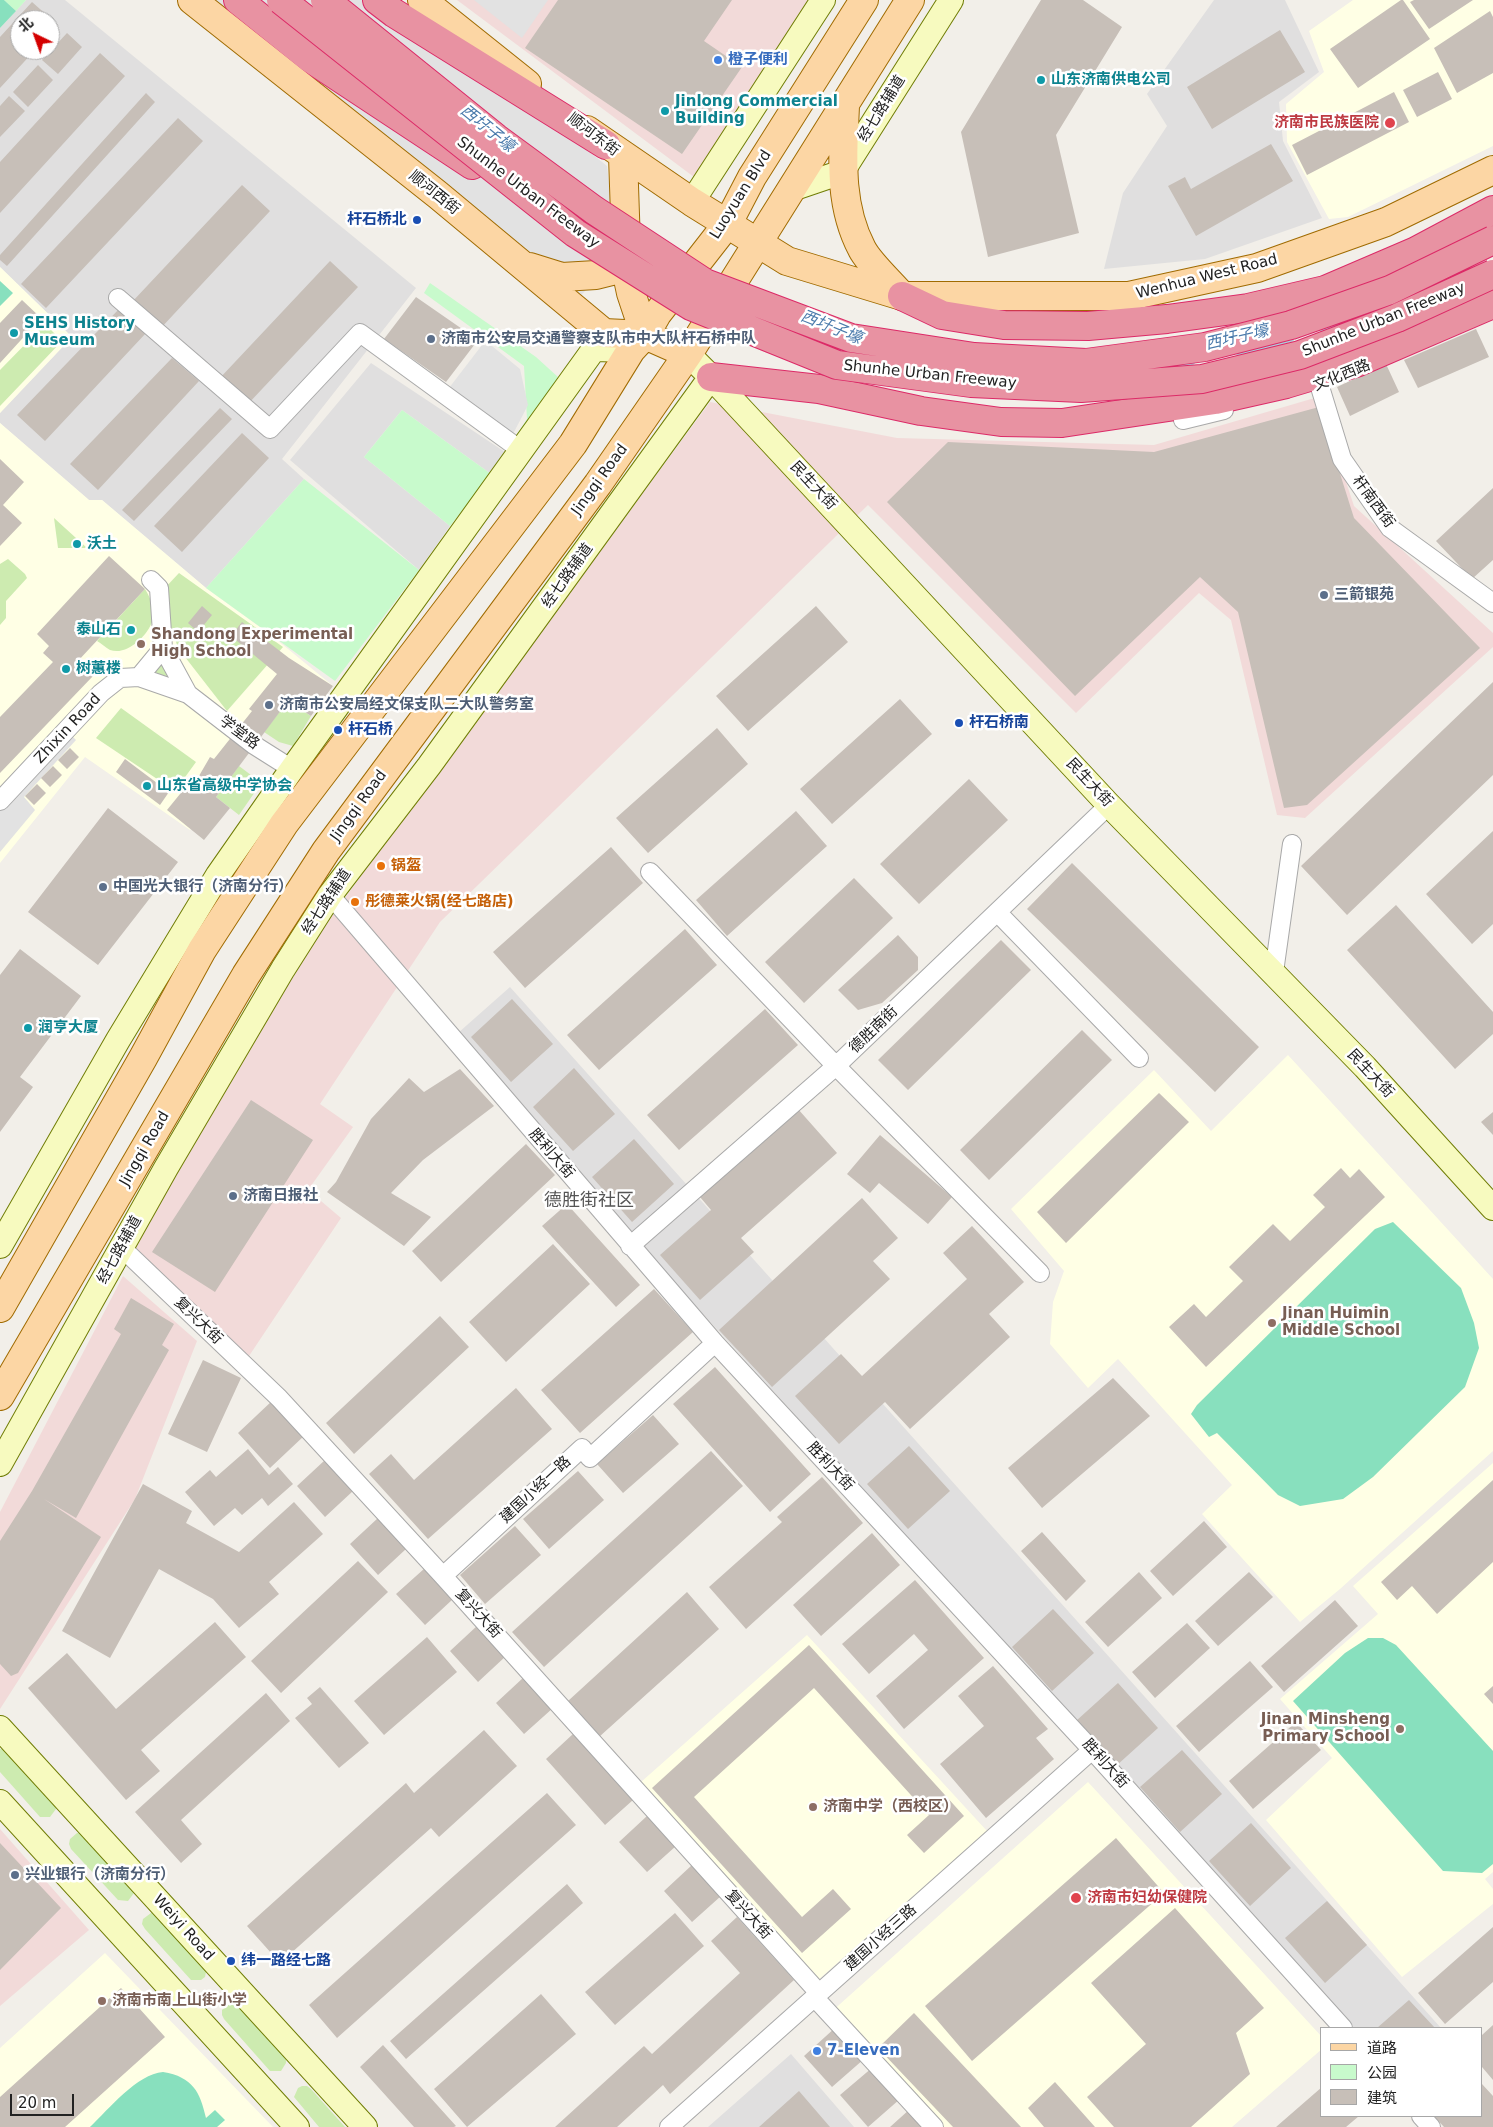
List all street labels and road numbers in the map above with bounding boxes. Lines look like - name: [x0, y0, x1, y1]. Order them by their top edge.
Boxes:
- street label: 经七路辅道: [854, 72, 910, 146]
- street label: 顺河东街: [564, 110, 622, 160]
- street label: Shunhe Urban Freeway: [453, 134, 603, 252]
- street label: Luoyuan Blvd: [706, 147, 776, 243]
- street label: 顺河西街: [405, 167, 463, 219]
- street label: Wenhua West Road: [1135, 251, 1279, 303]
- street label: Shunhe Urban Freeway: [1300, 279, 1468, 361]
- street label: 文化西路: [1311, 356, 1373, 396]
- street label: Shunhe Urban Freeway: [843, 357, 1017, 393]
- street label: Jingqi Road: [568, 441, 632, 519]
- street label: 民生大街: [786, 458, 840, 514]
- street label: 杆南西街: [1348, 472, 1398, 532]
- street label: 经七路辅道: [539, 540, 597, 612]
- street label: Zhixin Road: [31, 690, 105, 768]
- street label: 学堂路: [216, 712, 262, 754]
- street label: 民生大街: [1062, 755, 1116, 811]
- street label: Jingqi Road: [327, 767, 391, 845]
- street label: 经七路辅道: [299, 866, 355, 938]
- street label: 德胜南街: [846, 1003, 902, 1057]
- street label: 民生大街: [1343, 1046, 1397, 1102]
- street label: Jingqi Road: [116, 1108, 174, 1190]
- street label: 胜利大街: [525, 1125, 577, 1183]
- street label: 经七路辅道: [94, 1213, 146, 1287]
- street label: 复兴大街: [170, 1294, 226, 1348]
- street label: 胜利大街: [803, 1439, 857, 1495]
- street label: 建国小经一路: [497, 1453, 575, 1527]
- street label: 复兴大街: [451, 1586, 505, 1642]
- street label: 胜利大街: [1078, 1736, 1132, 1792]
- street label: 复兴大街: [721, 1887, 775, 1943]
- street label: Weiyi Road: [149, 1891, 217, 1965]
- street label: 建国小经三路: [842, 1901, 920, 1975]

